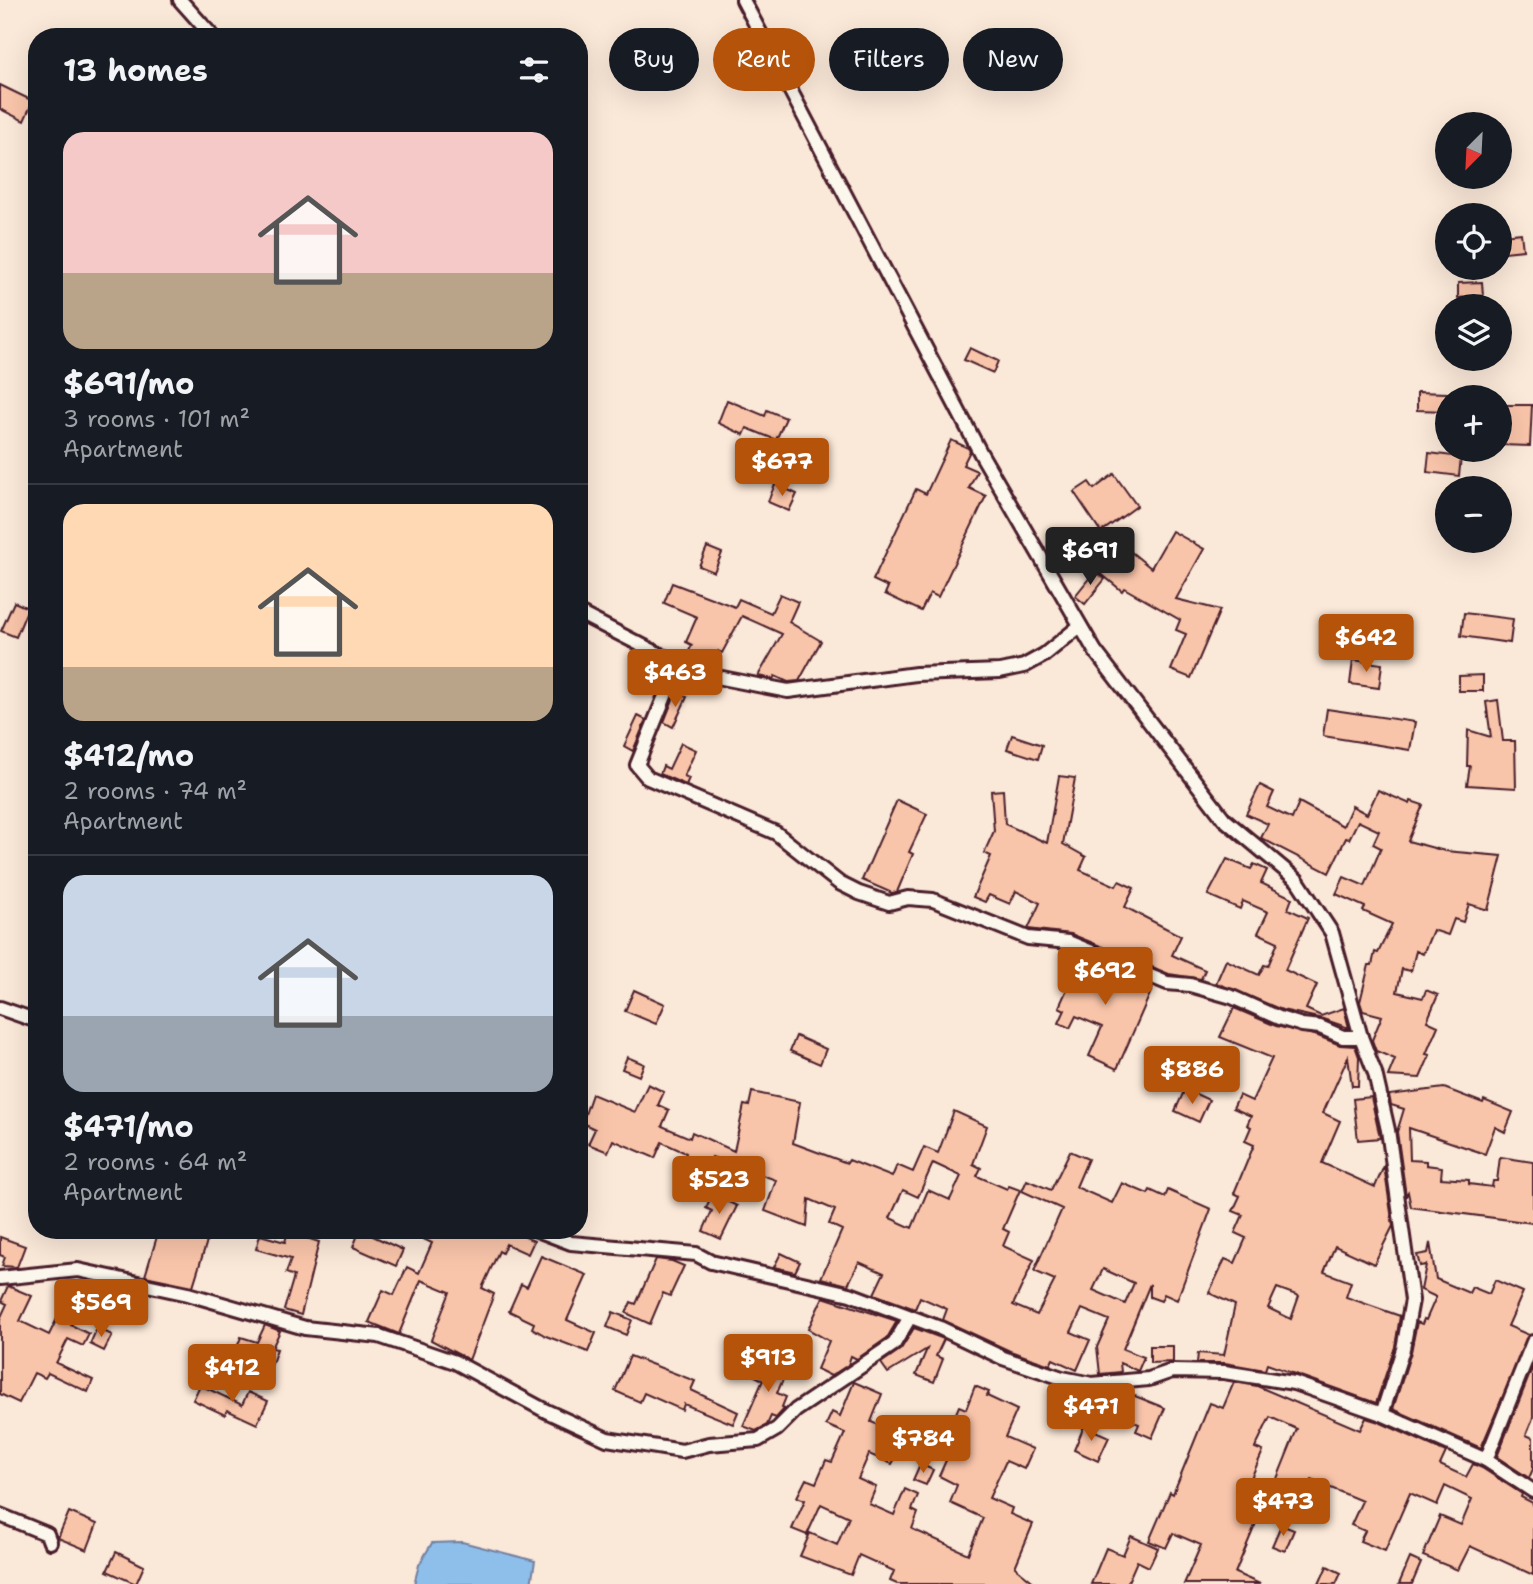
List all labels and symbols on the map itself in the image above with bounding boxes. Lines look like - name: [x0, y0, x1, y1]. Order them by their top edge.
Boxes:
- north arrow: [1435, 112, 1512, 189]
- pin: $677: [741, 438, 823, 498]
- pin: $691: [1049, 528, 1131, 587]
- pin: $642: [1325, 614, 1407, 674]
- pin: $463: [634, 650, 716, 709]
- pin: $692: [1064, 948, 1146, 1007]
- pin: $886: [1151, 1046, 1233, 1106]
- pin: $523: [678, 1156, 760, 1216]
- pin: $569: [60, 1280, 142, 1339]
- pin: $913: [727, 1334, 809, 1394]
- pin: $412: [191, 1344, 273, 1404]
- pin: $471: [1050, 1384, 1132, 1443]
- pin: $784: [882, 1416, 964, 1475]
- pin: $473: [1242, 1478, 1324, 1538]

